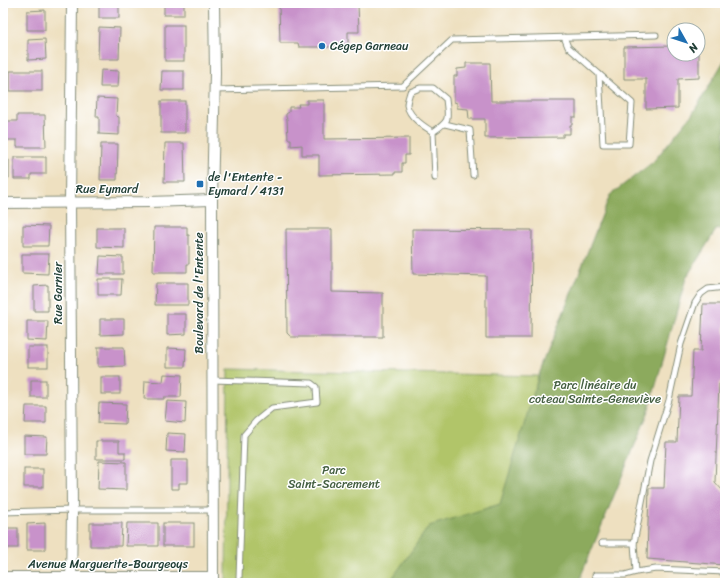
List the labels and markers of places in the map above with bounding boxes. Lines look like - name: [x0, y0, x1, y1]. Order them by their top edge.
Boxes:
- place label: Cégep Garneau: [330, 35, 409, 57]
- marker: Cégep Garneau: [317, 41, 327, 51]
- place label: de l'Entente - Eymard / 4131: [208, 166, 284, 202]
- marker: de l'Entente - Eymard / 4131: [195, 179, 205, 189]

